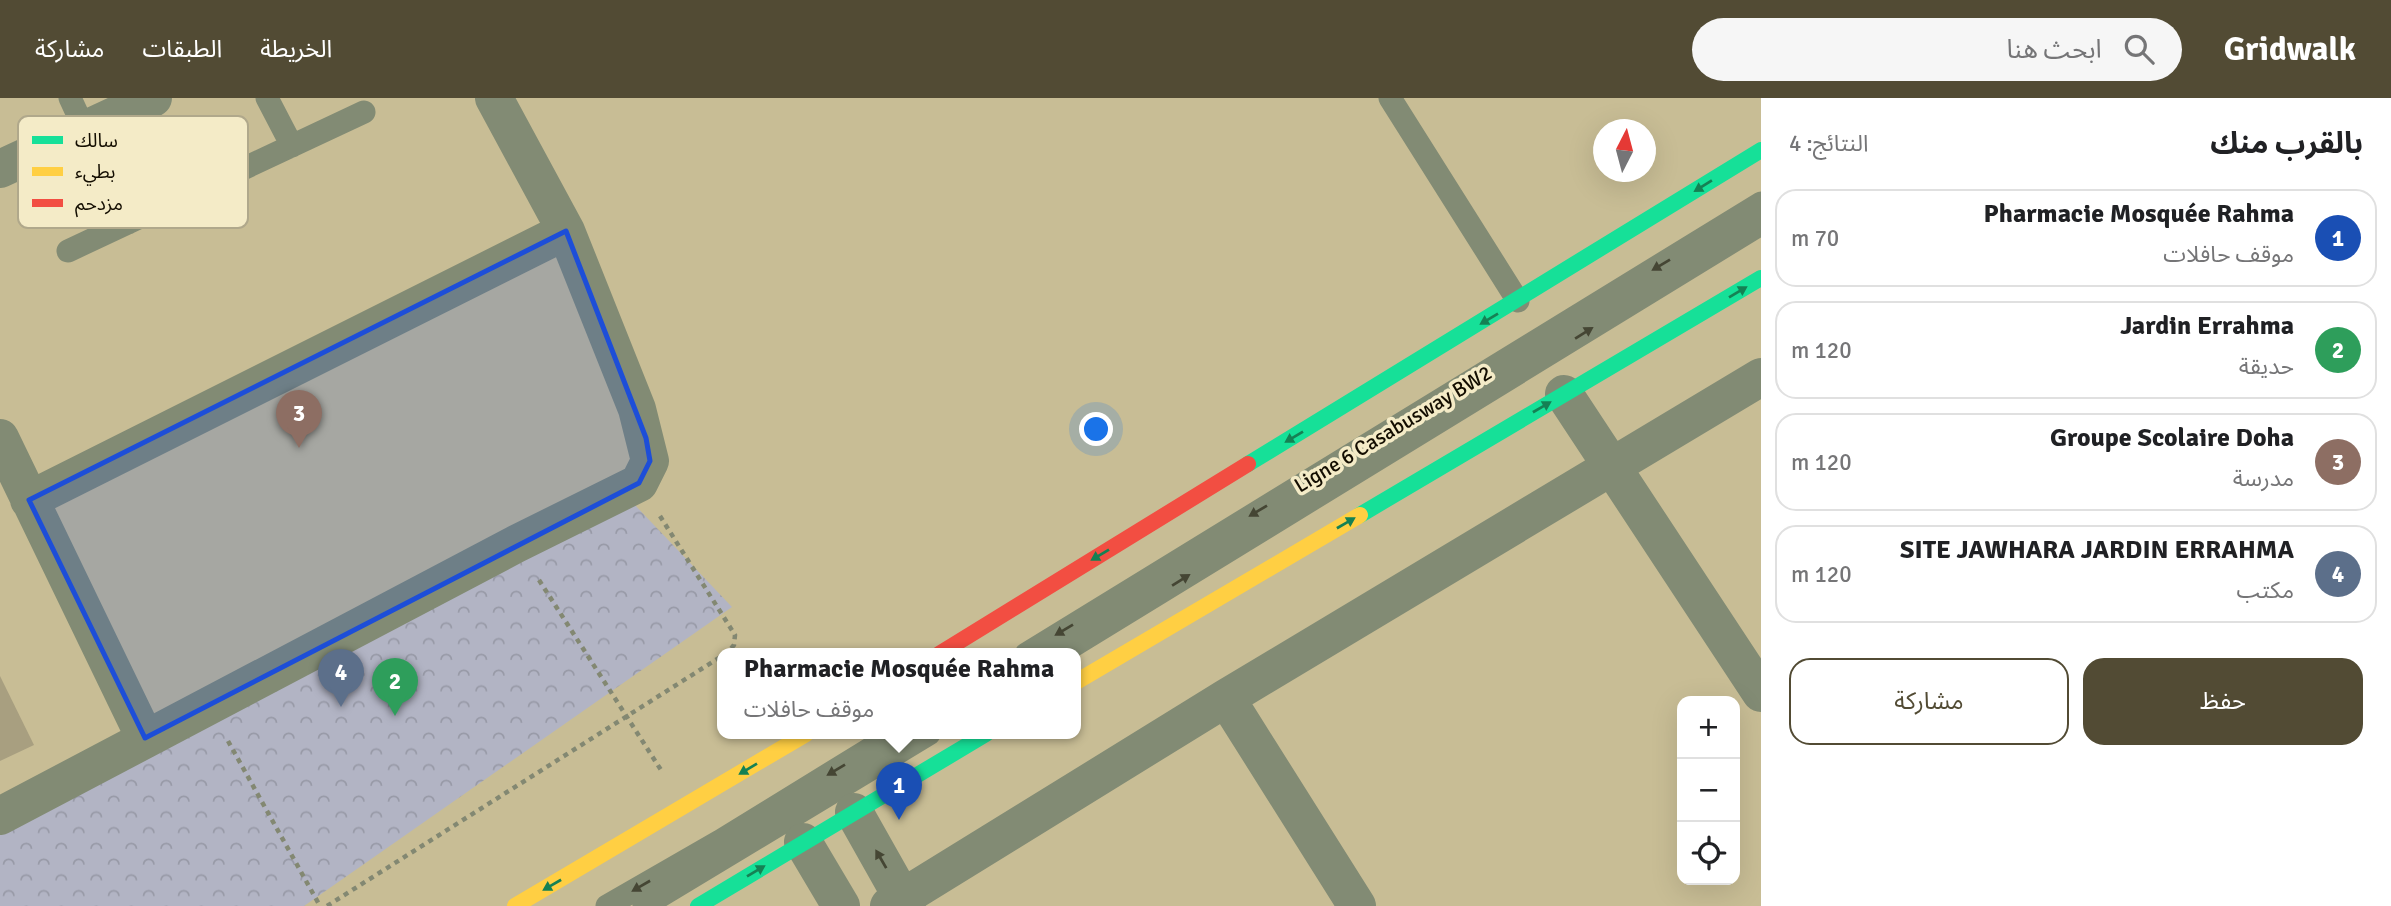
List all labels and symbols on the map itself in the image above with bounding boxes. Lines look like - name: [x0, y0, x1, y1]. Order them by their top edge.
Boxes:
- legend: [18, 116, 248, 228]
- north arrow: [1593, 119, 1656, 182]
- text: سالك: [75, 129, 118, 153]
- text: بطيء: [75, 160, 115, 186]
- one-way arrow: [1693, 180, 1713, 193]
- text: مزدحم: [75, 192, 123, 218]
- one-way arrow: [1651, 258, 1671, 271]
- one-way arrow: [1728, 285, 1747, 298]
- one-way arrow: [1479, 312, 1498, 325]
- one-way arrow: [1574, 326, 1593, 339]
- street label: Ligne 6 Casabusway BW2: [1289, 360, 1497, 498]
- pin: 3: [276, 390, 322, 448]
- one-way arrow: [1532, 401, 1551, 413]
- your location: [1079, 412, 1113, 446]
- one-way arrow: [1285, 431, 1304, 443]
- one-way arrow: [1249, 505, 1268, 518]
- one-way arrow: [1336, 516, 1355, 529]
- one-way arrow: [1091, 549, 1110, 562]
- one-way arrow: [1171, 573, 1191, 586]
- one-way arrow: [1055, 624, 1074, 637]
- pin: 4: [318, 649, 364, 707]
- pin: 2: [372, 658, 418, 716]
- pin: 1: [876, 762, 922, 820]
- one-way arrow: [738, 763, 757, 775]
- one-way arrow: [827, 763, 846, 776]
- one-way arrow: [875, 849, 887, 869]
- one-way arrow: [747, 864, 766, 877]
- one-way arrow: [542, 878, 561, 891]
- one-way arrow: [631, 880, 650, 893]

